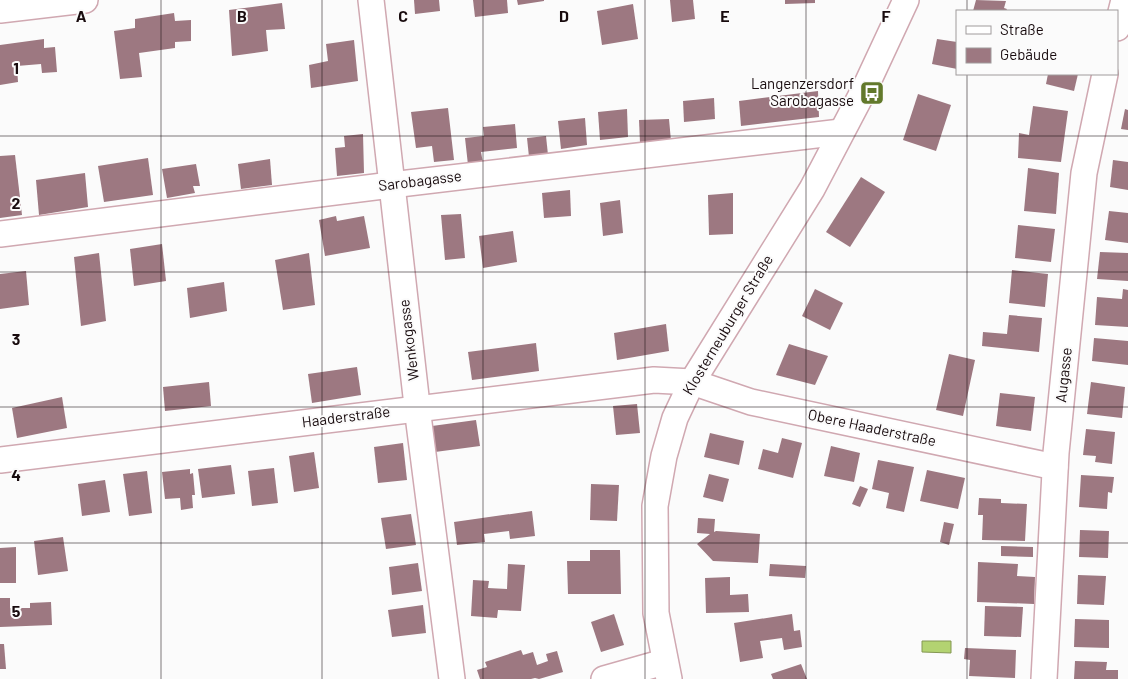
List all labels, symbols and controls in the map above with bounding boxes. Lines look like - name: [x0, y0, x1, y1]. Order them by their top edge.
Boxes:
- text: A: [76, 6, 87, 25]
- text: B: [237, 6, 247, 25]
- text: C: [398, 6, 408, 25]
- text: D: [559, 6, 569, 25]
- text: E: [720, 6, 730, 25]
- text: F: [882, 6, 891, 25]
- legend: [956, 10, 1118, 75]
- text: Straße: [1000, 20, 1044, 38]
- text: Gebäude: [1000, 45, 1057, 63]
- text: 1: [13, 58, 19, 77]
- place label: Langenzersdorf Sarobagasse: [751, 74, 854, 109]
- bus stop icon: Langenzersdorf Sarobagasse: [859, 80, 885, 106]
- street label: Sarobagasse: [377, 166, 463, 194]
- text: 2: [12, 193, 21, 212]
- street label: Klosterneuburger Straße: [678, 251, 776, 398]
- street label: Wenkogasse: [394, 298, 422, 382]
- text: 3: [12, 329, 20, 348]
- street label: Augasse: [1051, 347, 1075, 403]
- street label: Haaderstraße: [301, 402, 391, 430]
- street label: Obere Haaderstraße: [806, 405, 938, 449]
- text: 4: [11, 465, 21, 484]
- text: 5: [12, 601, 21, 620]

